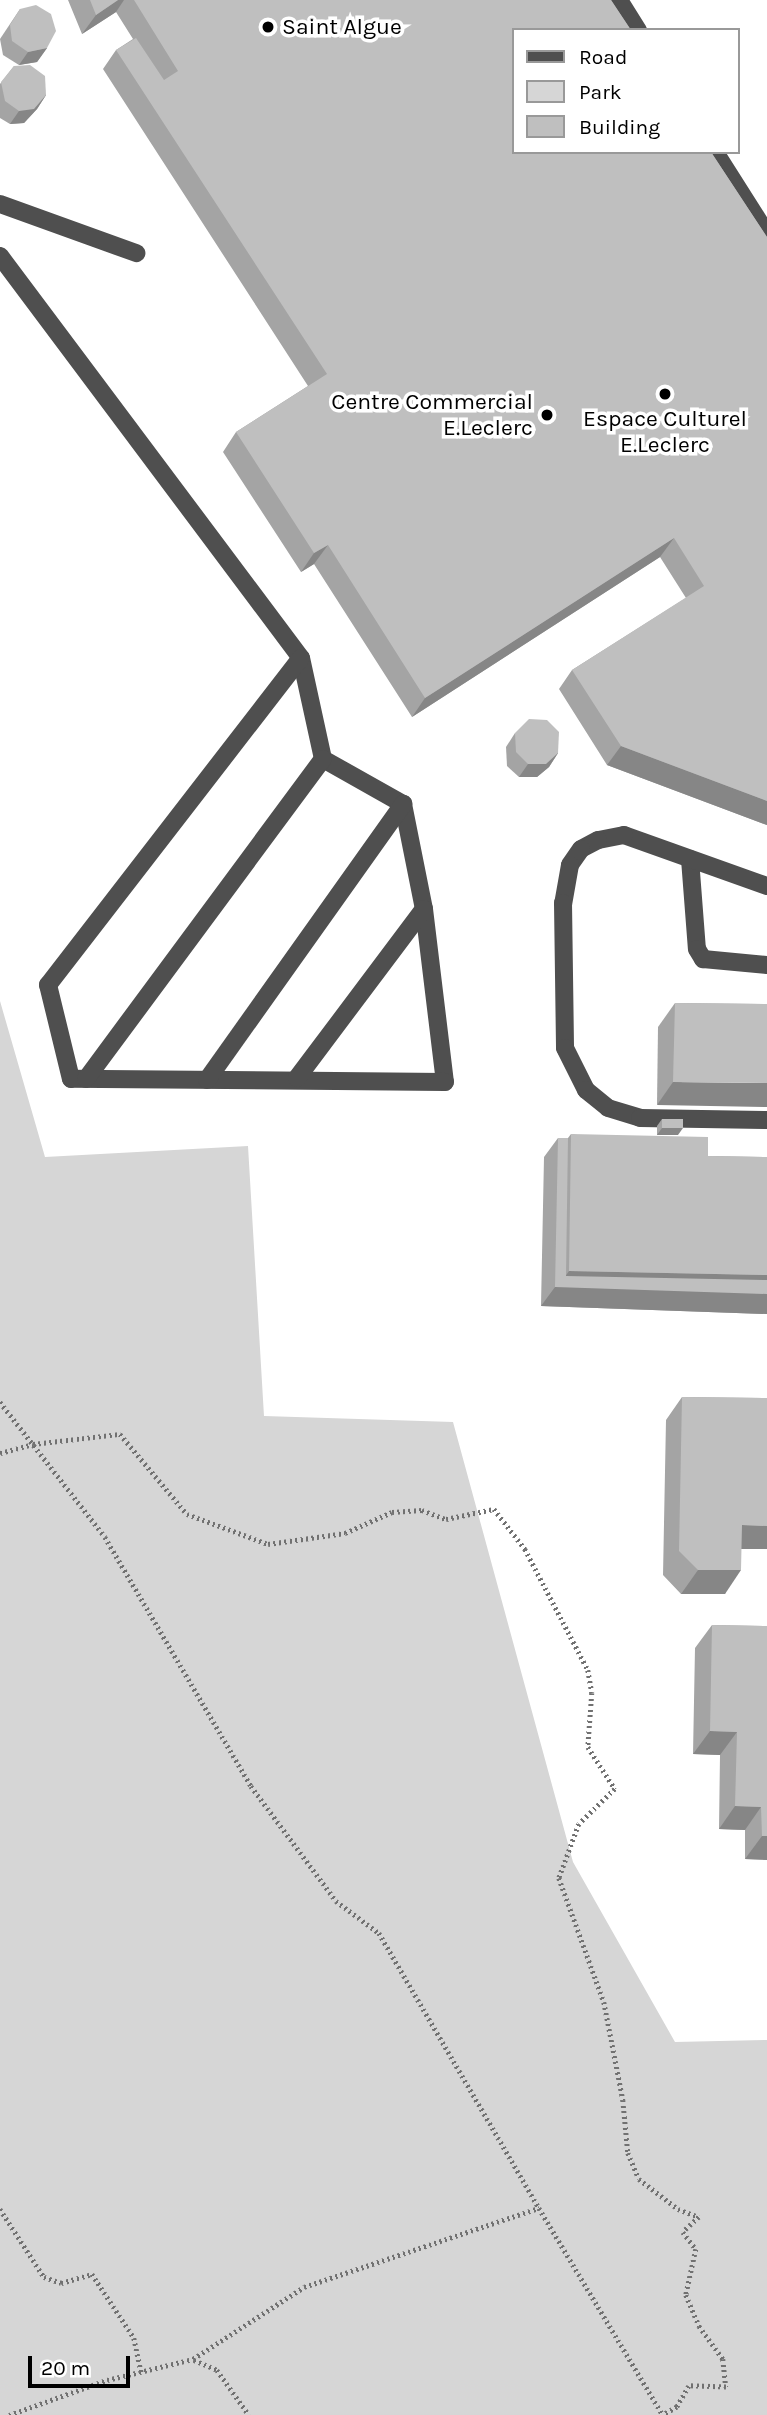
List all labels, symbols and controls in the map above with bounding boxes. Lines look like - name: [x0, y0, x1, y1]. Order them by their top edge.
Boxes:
- place label: Saint Algue: [282, 13, 402, 41]
- marker: Saint Algue: [260, 19, 276, 35]
- legend: [512, 28, 739, 154]
- text: Road: [579, 45, 627, 69]
- text: Park: [579, 80, 622, 104]
- text: Building: [579, 115, 660, 139]
- marker: Espace Culturel E.Leclerc: [657, 386, 673, 402]
- place label: Centre Commercial E.Leclerc: [331, 388, 533, 442]
- place label: Espace Culturel E.Leclerc: [583, 405, 747, 459]
- marker: Centre Commercial E.Leclerc: [539, 407, 555, 423]
- scale bar: [32, 2342, 133, 2386]
- text: 20 m: [41, 2356, 90, 2380]

